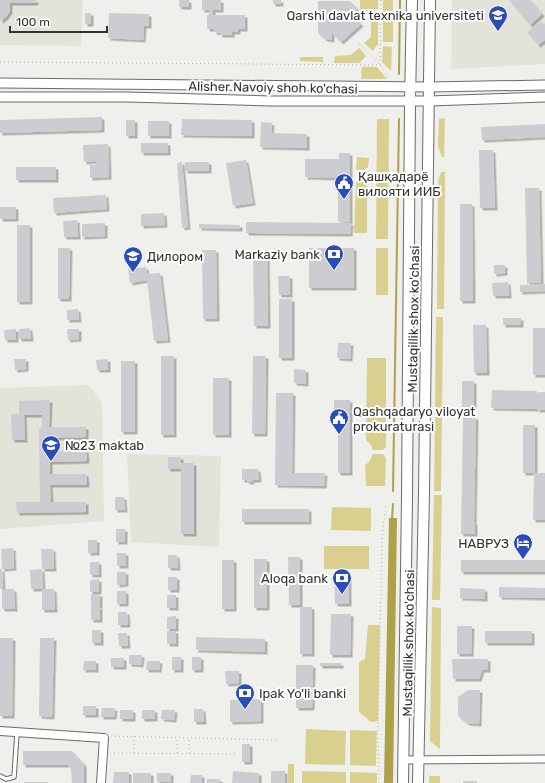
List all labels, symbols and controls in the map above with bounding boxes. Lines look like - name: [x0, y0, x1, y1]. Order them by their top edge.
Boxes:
- school or university icon: Qarshi davlat texnika universiteti: [487, 4, 509, 32]
- scale bar: [10, 8, 107, 34]
- place label: Qarshi davlat texnika universiteti: [286, 8, 484, 23]
- text: 100 m: [16, 15, 50, 29]
- street label: Alisher Navoiy shoh ko'chasi: [188, 79, 358, 96]
- place label: Қашқадарё вилояти ИИБ: [358, 169, 441, 199]
- public building icon: Қашқадарё вилояти ИИБ: [333, 172, 355, 200]
- bank icon: Markaziy bank: [323, 243, 345, 271]
- school or university icon: Дилором: [122, 245, 144, 273]
- street label: Mustaqillik shox ko'chasi: [405, 245, 422, 393]
- place label: Markaziy bank: [235, 247, 320, 262]
- place label: Дилором: [147, 249, 203, 264]
- place label: Qashqadaryo viloyat prokuraturasi: [353, 404, 475, 434]
- public building icon: Qashqadaryo viloyat prokuraturasi: [328, 407, 350, 435]
- school or university icon: №23 maktab: [40, 434, 62, 462]
- place label: №23 maktab: [65, 438, 144, 453]
- hotel icon: НАВРУЗ: [512, 532, 534, 560]
- place label: НАВРУЗ: [458, 536, 509, 551]
- bank icon: Aloqa bank: [331, 567, 353, 595]
- street label: Mustaqillik shox ko'chasi: [400, 569, 417, 717]
- place label: Aloqa bank: [261, 571, 328, 586]
- bank icon: Ipak Yo'li banki: [234, 682, 256, 710]
- place label: Ipak Yo'li banki: [259, 686, 346, 701]

